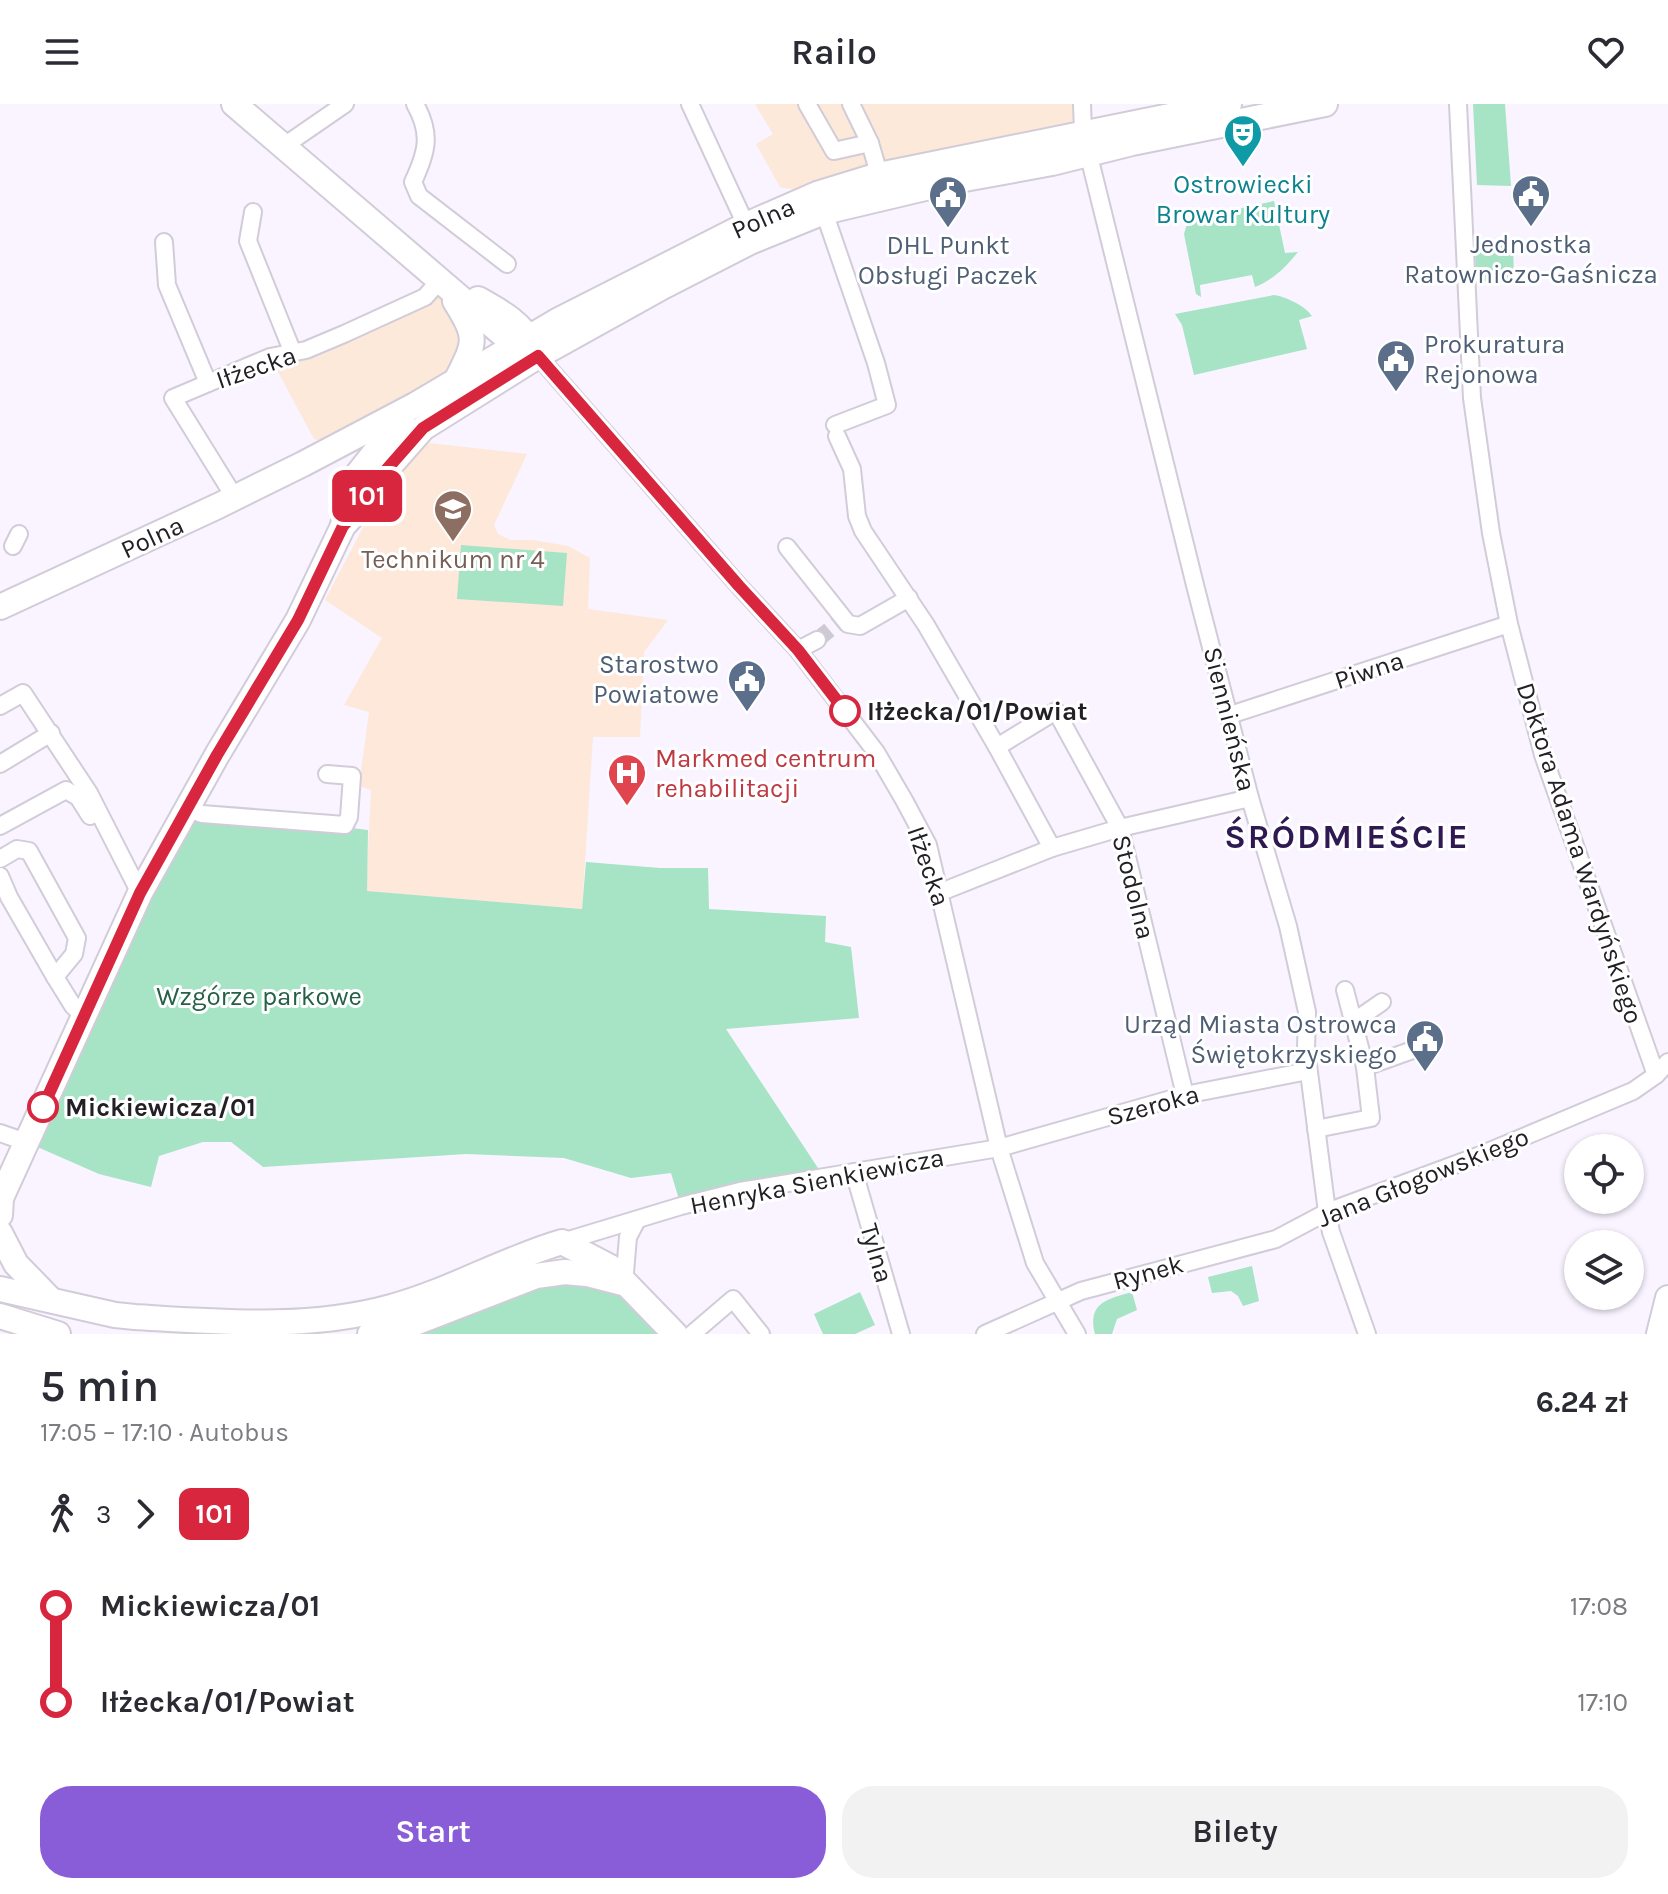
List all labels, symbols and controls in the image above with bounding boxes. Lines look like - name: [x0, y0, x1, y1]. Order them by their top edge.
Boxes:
- icon: menu: [40, 30, 84, 74]
- icon: heart: [1584, 30, 1628, 74]
- text: Railo: [791, 31, 877, 73]
- theatre icon: Ostrowiecki Browar Kultury: [1222, 113, 1264, 168]
- place label: Ostrowiecki Browar Kultury: [1156, 169, 1330, 230]
- public building icon: Jednostka Ratowniczo-Gaśnicza: [1510, 173, 1552, 228]
- public building icon: DHL Punkt Obsługi Paczek: [927, 174, 969, 229]
- street label: Polna: [727, 191, 800, 246]
- place label: Jednostka Ratowniczo-Gaśnicza: [1404, 229, 1658, 290]
- place label: DHL Punkt Obsługi Paczek: [858, 230, 1038, 291]
- place label: Prokuratura Rejonowa: [1424, 329, 1565, 390]
- public building icon: Prokuratura Rejonowa: [1375, 338, 1417, 393]
- street label: Iłżecka: [212, 339, 300, 396]
- line badge: 101: [321, 470, 413, 522]
- text: 101: [348, 479, 386, 512]
- school or university icon: Technikum nr 4: [432, 488, 474, 543]
- street label: Polna: [116, 509, 189, 565]
- place label: Technikum nr 4: [361, 544, 545, 575]
- street label: Siennieńska: [1197, 644, 1262, 794]
- street label: Piwna: [1331, 645, 1408, 696]
- place label: Starostwo Powiatowe: [593, 649, 719, 710]
- public building icon: Starostwo Powiatowe: [726, 658, 768, 713]
- street label: Doktora Adama Wardyńskiego: [1510, 679, 1649, 1028]
- marker: Iłżecka/01/Powiat: [830, 696, 860, 726]
- place label: Iłżecka/01/Powiat: [867, 696, 1088, 727]
- place label: Markmed centrum rehabilitacji: [655, 743, 876, 804]
- hospital icon: Markmed centrum rehabilitacji: [606, 752, 648, 807]
- district label: ŚRÓDMIEŚCIE: [1224, 816, 1470, 857]
- street label: Iłżecka: [900, 822, 957, 910]
- street label: Stodolna: [1106, 832, 1161, 943]
- park label: Wzgórze parkowe: [156, 981, 362, 1012]
- place label: Urząd Miasta Ostrowca Świętokrzyskiego: [1124, 1009, 1397, 1070]
- public building icon: Urząd Miasta Ostrowca Świętokrzyskiego: [1404, 1018, 1446, 1073]
- street label: Szeroka: [1104, 1078, 1203, 1133]
- marker: Mickiewicza/01: [28, 1092, 58, 1122]
- place label: Mickiewicza/01: [65, 1092, 256, 1123]
- street label: Jana Głogowskiego: [1313, 1121, 1533, 1234]
- map controls: [1564, 1134, 1644, 1310]
- button: locate: [1564, 1134, 1644, 1214]
- street label: Henryka Sienkiewicza: [688, 1142, 947, 1221]
- street label: Tylna: [853, 1220, 900, 1286]
- button: layers: [1564, 1230, 1644, 1310]
- street label: Rynek: [1109, 1248, 1187, 1297]
- text: 5 min: [40, 1361, 159, 1412]
- text: 6.24 zł: [1536, 1384, 1628, 1420]
- text: 17:05 – 17:10 · Autobus: [40, 1417, 289, 1448]
- icon: walk: [40, 1492, 84, 1536]
- icon: forward: [123, 1492, 167, 1536]
- text: 101: [195, 1497, 233, 1530]
- text: 3: [96, 1499, 111, 1530]
- text: Mickiewicza/01: [100, 1588, 320, 1624]
- text: 17:08: [1570, 1591, 1628, 1622]
- text: Iłżecka/01/Powiat: [100, 1684, 355, 1720]
- text: 17:10: [1577, 1687, 1628, 1718]
- button: Start: [40, 1786, 826, 1878]
- button: Bilety: [842, 1786, 1628, 1878]

